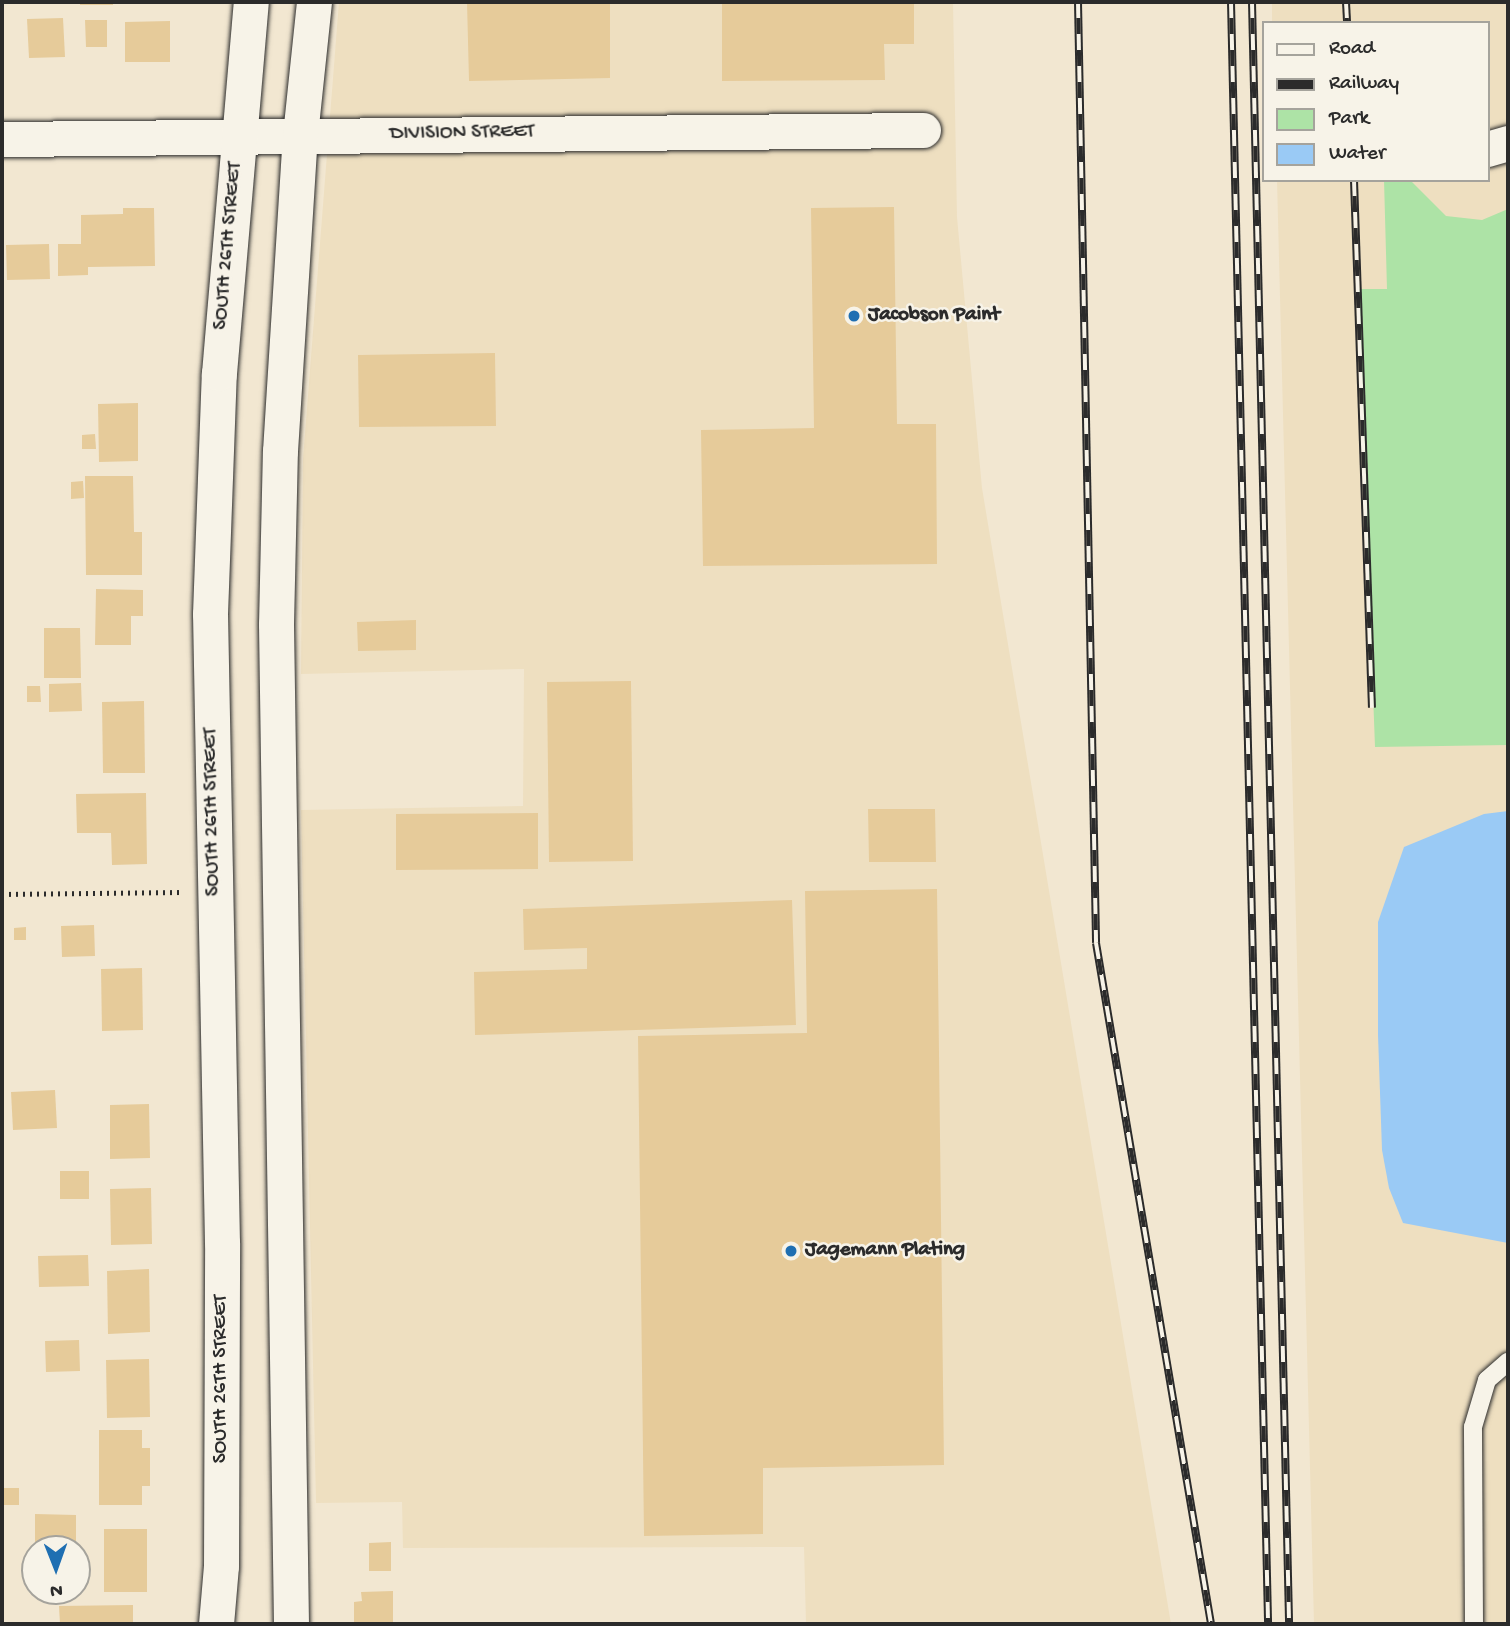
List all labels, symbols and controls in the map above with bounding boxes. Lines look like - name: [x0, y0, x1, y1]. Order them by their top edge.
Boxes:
- legend: [1262, 21, 1489, 182]
- text: Road: [1329, 37, 1375, 62]
- text: Railway: [1329, 72, 1399, 97]
- text: Park: [1329, 107, 1369, 132]
- street label: DIVISION STREET: [389, 120, 535, 148]
- text: Water: [1329, 142, 1385, 167]
- street label: SOUTH 26TH STREET: [209, 161, 249, 331]
- place label: Jacobson Paint: [868, 303, 1000, 329]
- marker: Jacobson Paint: [846, 308, 862, 324]
- street label: SOUTH 26TH STREET: [199, 727, 227, 897]
- place label: Jagemann Plating: [805, 1238, 965, 1264]
- marker: Jagemann Plating: [783, 1243, 799, 1259]
- street label: SOUTH 26TH STREET: [209, 1295, 235, 1463]
- north arrow: [21, 1535, 91, 1605]
- text: N: [50, 1578, 63, 1601]

